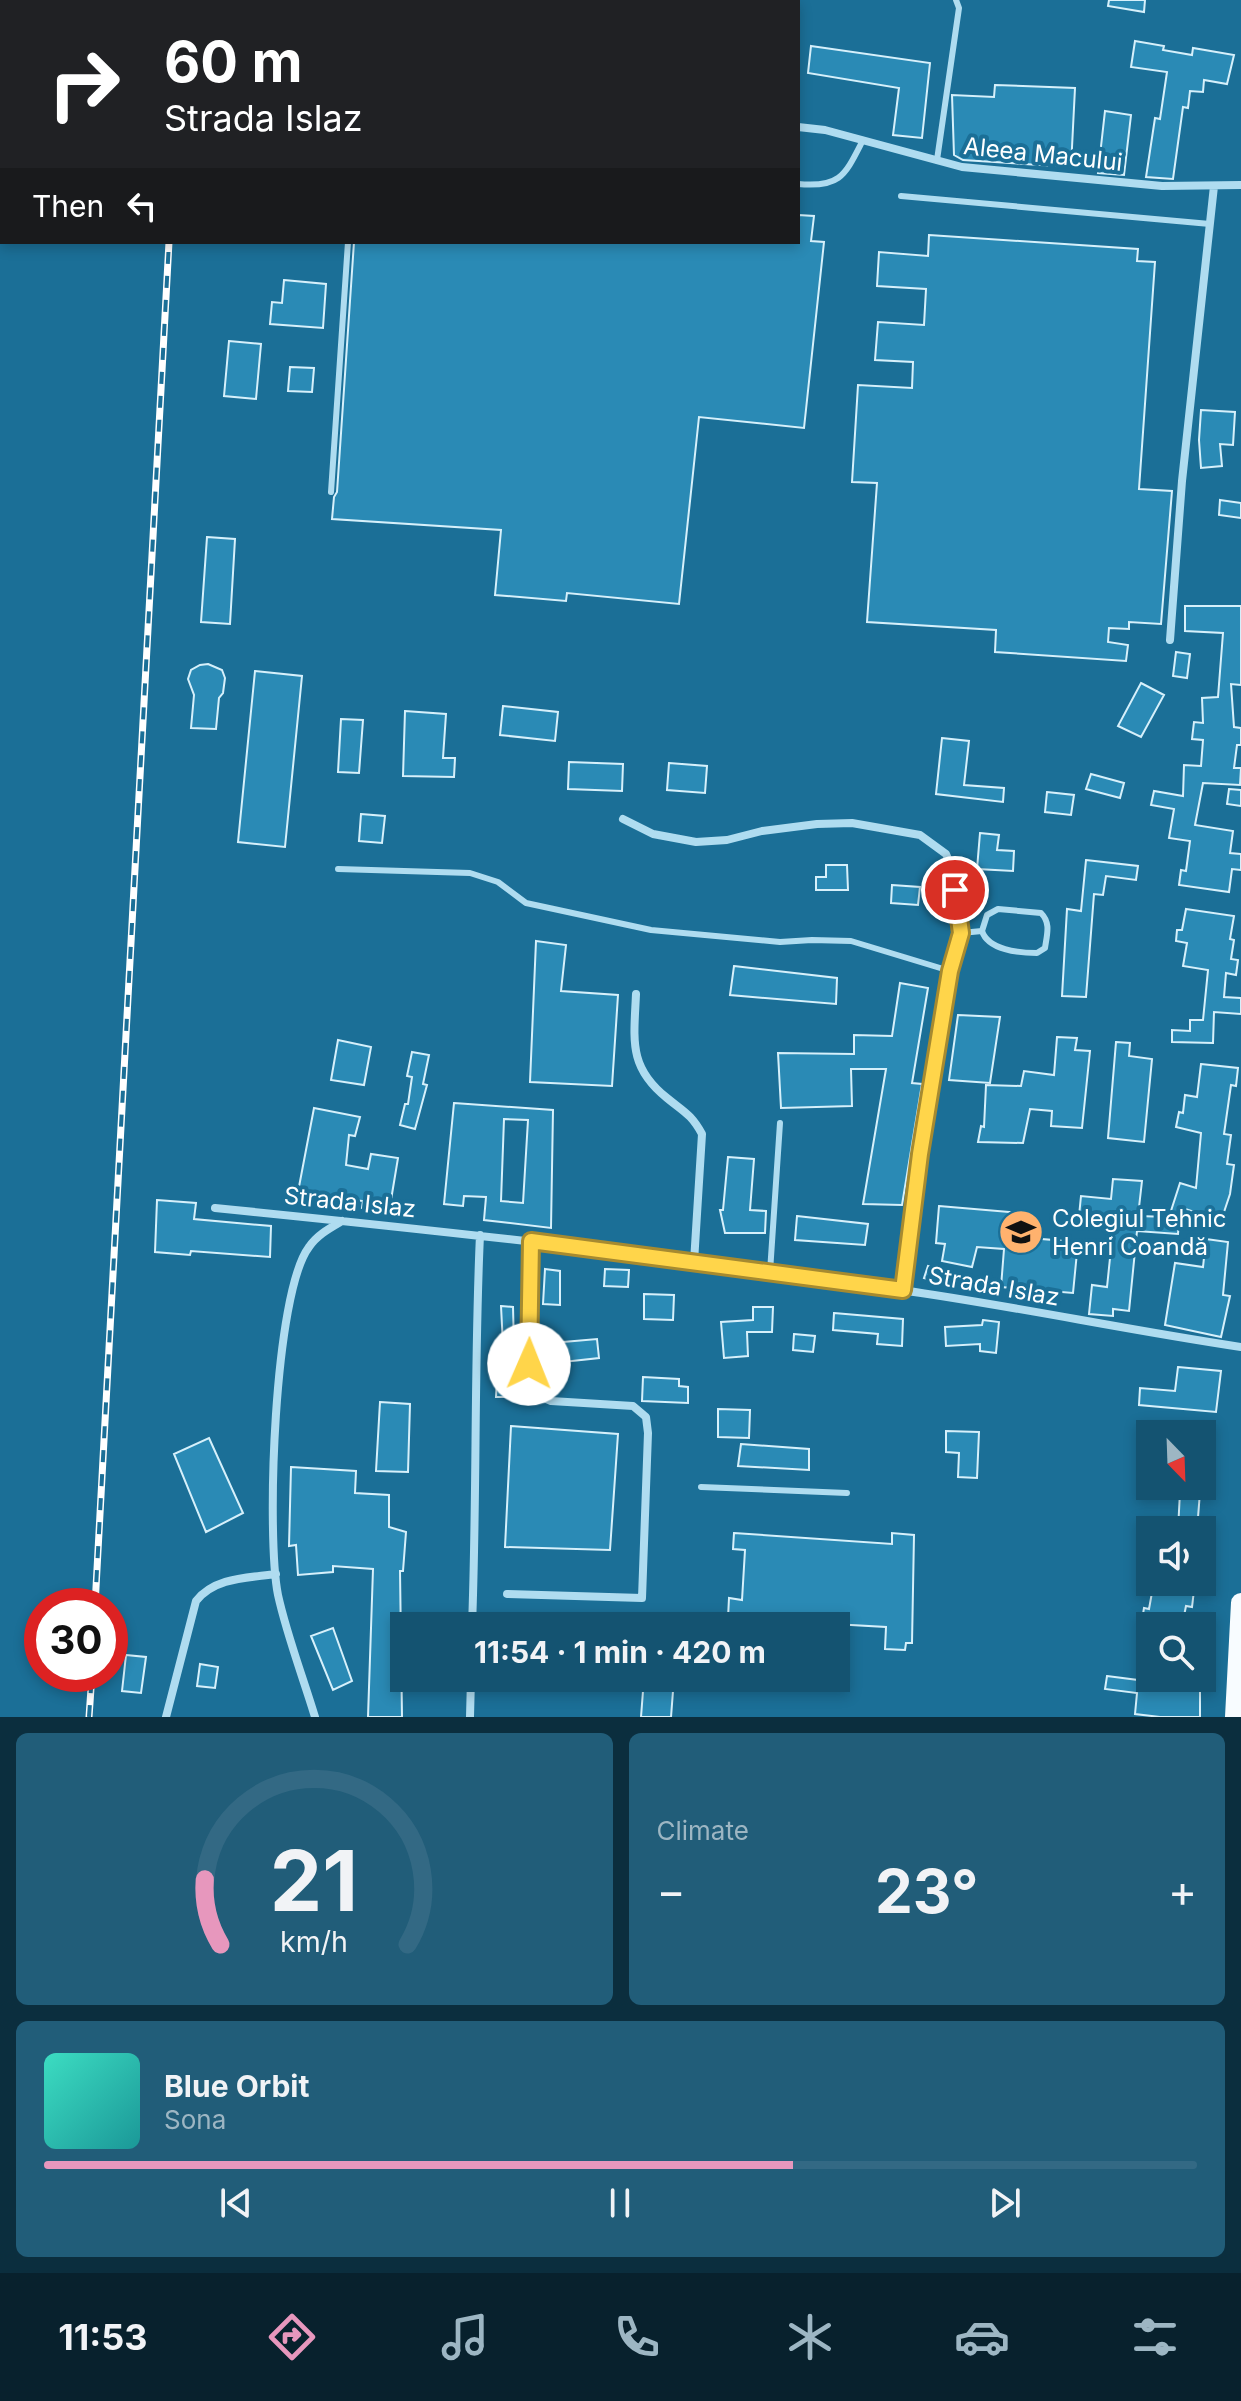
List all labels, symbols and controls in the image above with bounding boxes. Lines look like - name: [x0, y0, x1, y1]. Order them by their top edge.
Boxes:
- text: 60 m: [164, 28, 303, 96]
- icon: right: [32, 32, 136, 136]
- text: Strada Islaz: [164, 96, 363, 140]
- street label: Aleea Macului: [962, 131, 1124, 177]
- icon: left: [120, 184, 164, 228]
- text: Then: [32, 188, 104, 224]
- pin: [921, 856, 989, 924]
- icon: arrive: [933, 868, 977, 912]
- street label: Strada Islaz: [283, 1181, 417, 1223]
- place label: Colegiul Tehnic Henri Coandă: [1052, 1204, 1227, 1261]
- school or university icon: Colegiul Tehnic Henri Coandă: [997, 1208, 1045, 1256]
- street label: Strada Islaz: [926, 1260, 1062, 1312]
- position arrow: [487, 1322, 571, 1406]
- north arrow: [1136, 1420, 1216, 1500]
- map controls: [1136, 1420, 1216, 1692]
- button: sound: [1136, 1516, 1216, 1596]
- speed limit sign: 30: [24, 1588, 128, 1692]
- button: search: [1136, 1612, 1216, 1692]
- text: 11:54 · 1 min · 420 m: [474, 1634, 766, 1670]
- text: Climate: [657, 1815, 749, 1846]
- text: 21: [270, 1830, 358, 1931]
- text: 23°: [875, 1855, 979, 1927]
- text: −: [657, 1864, 686, 1918]
- text: +: [1168, 1864, 1197, 1918]
- text: km/h: [280, 1924, 348, 1959]
- text: Blue Orbit: [164, 2068, 309, 2104]
- text: Sona: [164, 2104, 226, 2135]
- icon: previous: [214, 2181, 258, 2225]
- icon: pause: [598, 2181, 642, 2225]
- icon: next: [983, 2181, 1027, 2225]
- icon: directions: [264, 2309, 320, 2365]
- icon: music: [437, 2309, 493, 2365]
- icon: phone: [609, 2309, 665, 2365]
- icon: climate: [782, 2309, 838, 2365]
- icon: car: [954, 2309, 1010, 2365]
- icon: filters: [1127, 2309, 1183, 2365]
- text: 11:53: [58, 2315, 148, 2359]

